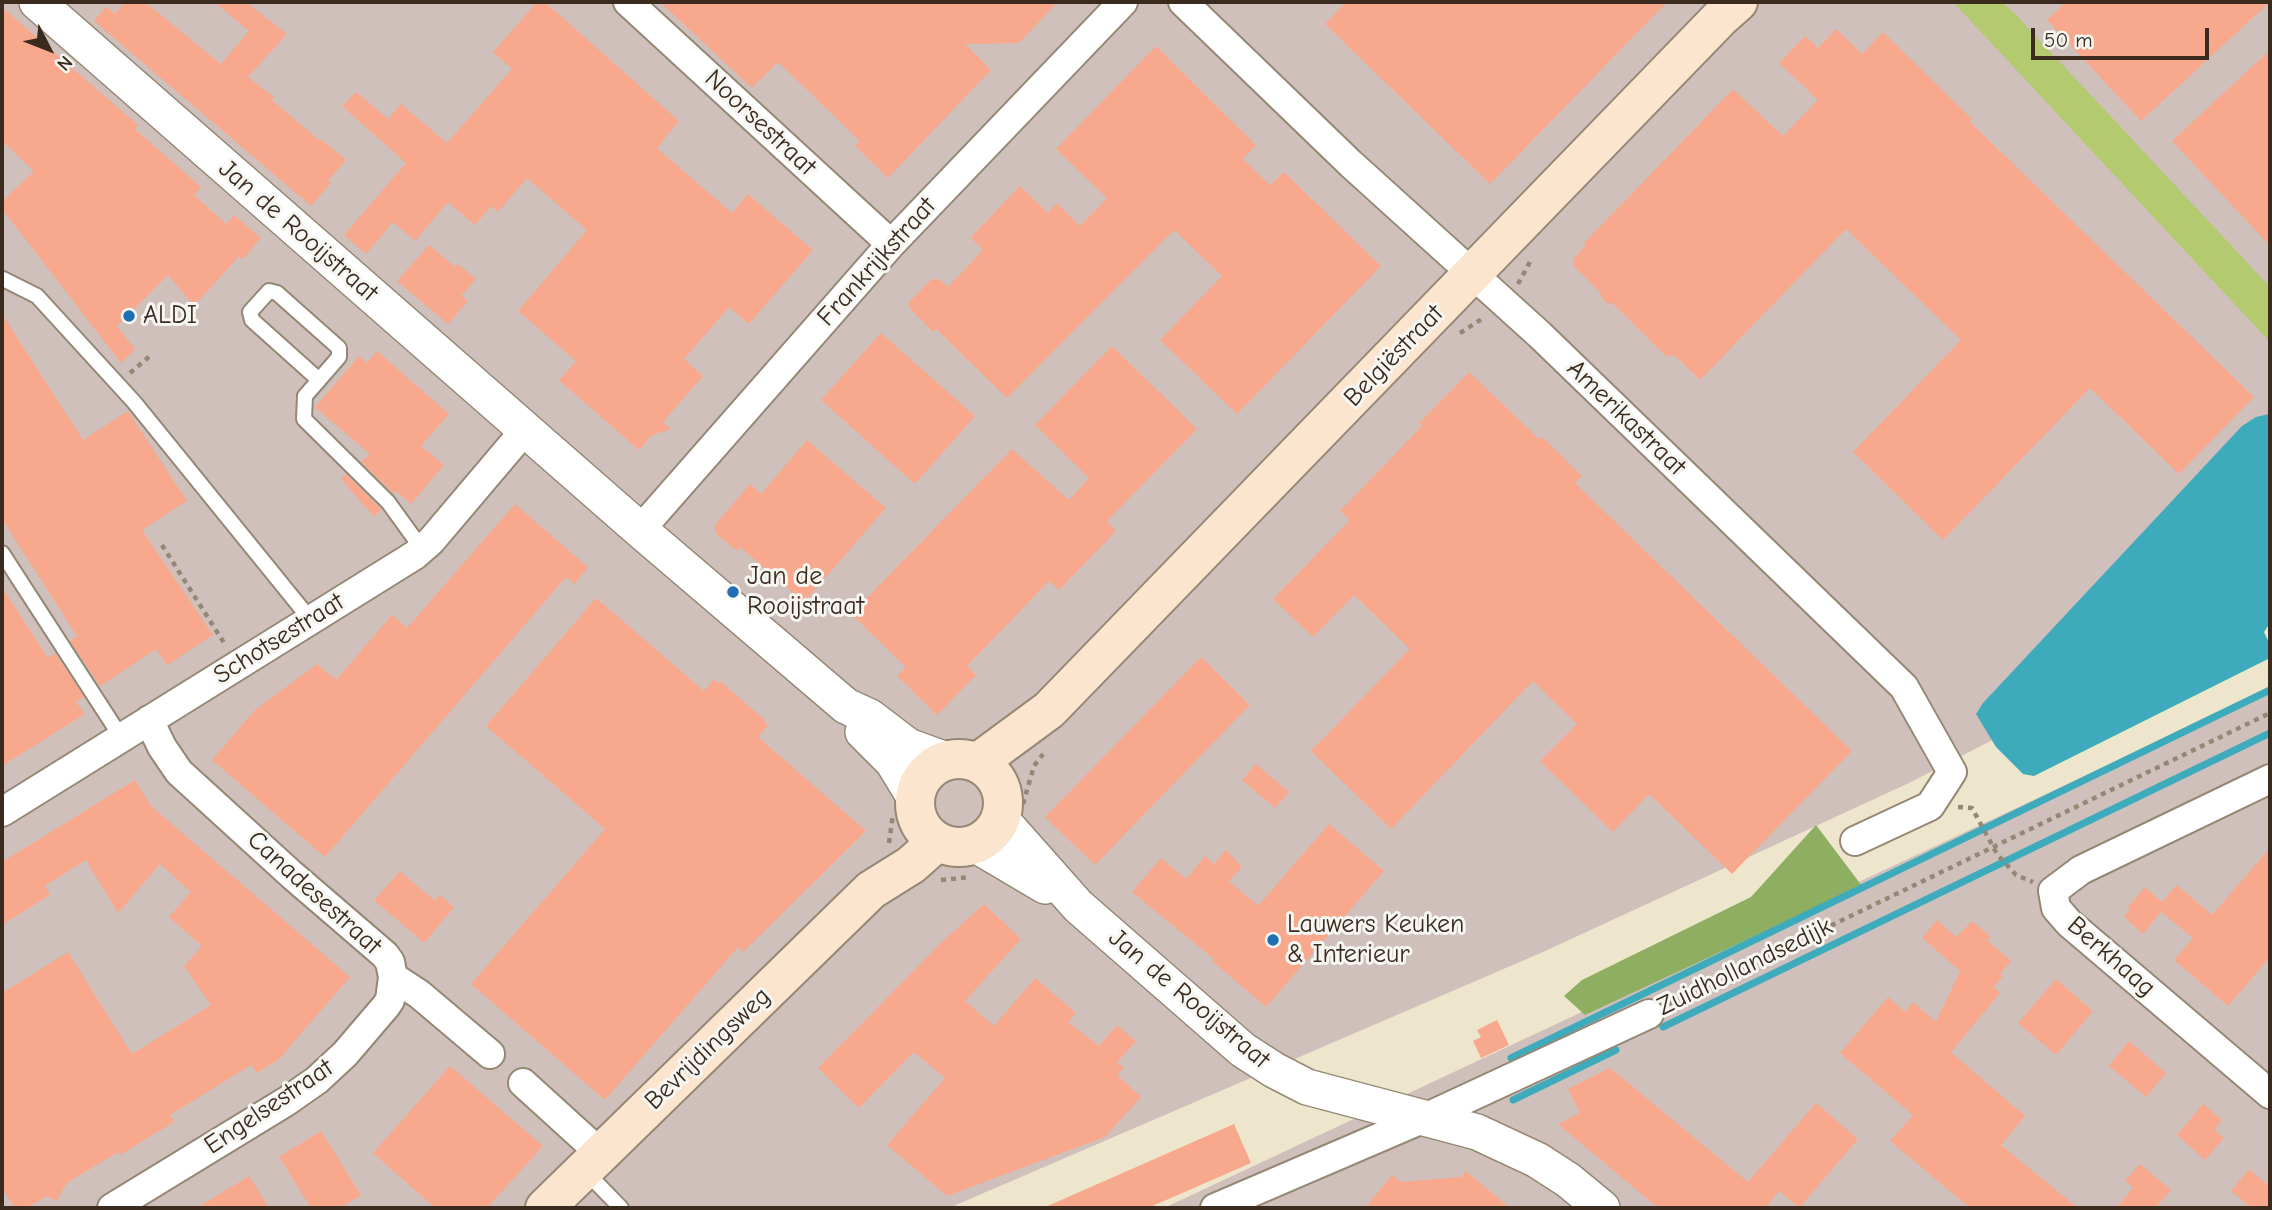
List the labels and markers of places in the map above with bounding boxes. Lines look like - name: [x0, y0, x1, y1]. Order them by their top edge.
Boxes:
- place label: ALDI: [143, 300, 197, 332]
- marker: ALDI: [121, 308, 137, 324]
- place label: Jan de Rooijstraat: [747, 561, 864, 622]
- marker: Jan de Rooijstraat: [725, 584, 741, 600]
- place label: Lauwers Keuken & Interieur: [1287, 909, 1465, 970]
- marker: Lauwers Keuken & Interieur: [1265, 932, 1281, 948]

